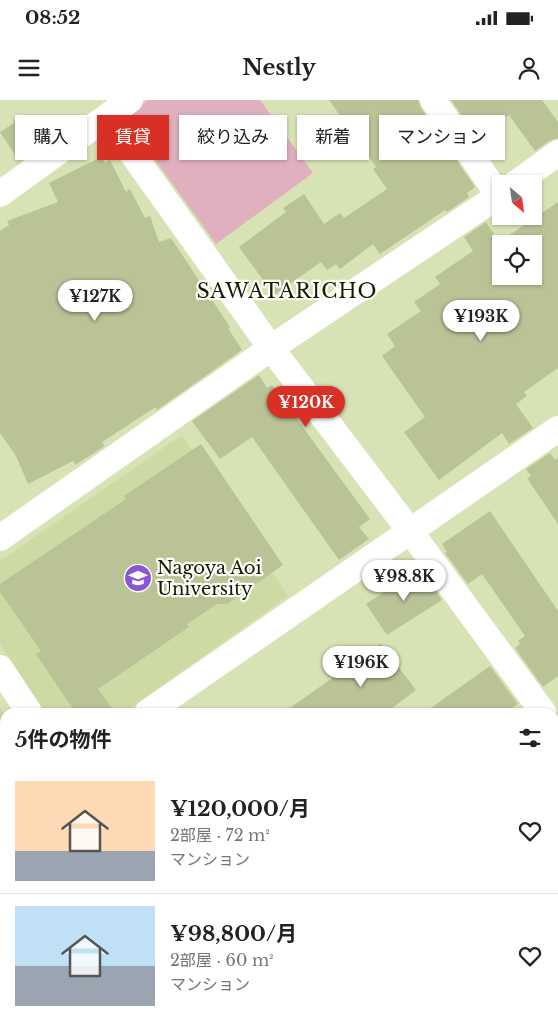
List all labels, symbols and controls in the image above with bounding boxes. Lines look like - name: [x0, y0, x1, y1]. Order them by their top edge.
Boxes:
- text: 08:52: [25, 6, 80, 29]
- icon: menu: [15, 54, 43, 82]
- text: Nestly: [242, 54, 316, 81]
- icon: person: [515, 54, 543, 82]
- chip: 購入: [15, 115, 87, 160]
- chip: 賃貸: [97, 115, 169, 160]
- chip: 絞り込み: [179, 115, 287, 160]
- chip: 新着: [297, 115, 369, 160]
- chip: マンション: [379, 115, 505, 160]
- north arrow: [492, 175, 542, 225]
- map controls: [492, 175, 542, 285]
- button: locate: [492, 235, 542, 285]
- district label: SAWATARICHO: [197, 279, 377, 303]
- pin: ¥127K: [60, 280, 130, 322]
- text: ¥127K: [69, 286, 121, 306]
- pin: ¥193K: [446, 300, 516, 342]
- text: ¥193K: [454, 306, 508, 326]
- pin: ¥120K: [271, 386, 341, 428]
- text: ¥120K: [278, 392, 334, 412]
- place label: Nagoya Aoi University: [157, 557, 262, 600]
- pin: ¥98.8K: [363, 560, 445, 602]
- school or university icon: Nagoya Aoi University: [123, 563, 153, 593]
- text: ¥98.8K: [373, 566, 435, 586]
- pin: ¥196K: [326, 646, 396, 688]
- text: ¥196K: [333, 652, 389, 672]
- icon: filters: [516, 724, 544, 752]
- text: 5件の物件: [15, 727, 112, 753]
- text: ¥120,000/月: [170, 796, 310, 822]
- icon: home: [55, 801, 115, 861]
- icon: heart: [516, 817, 544, 845]
- text: 2部屋 · 72 m²: [170, 825, 270, 845]
- text: マンション: [170, 849, 250, 869]
- text: ¥98,800/月: [170, 921, 297, 947]
- icon: home: [55, 926, 115, 986]
- icon: heart: [516, 942, 544, 970]
- text: 2部屋 · 60 m²: [170, 950, 274, 970]
- text: マンション: [170, 974, 250, 994]

